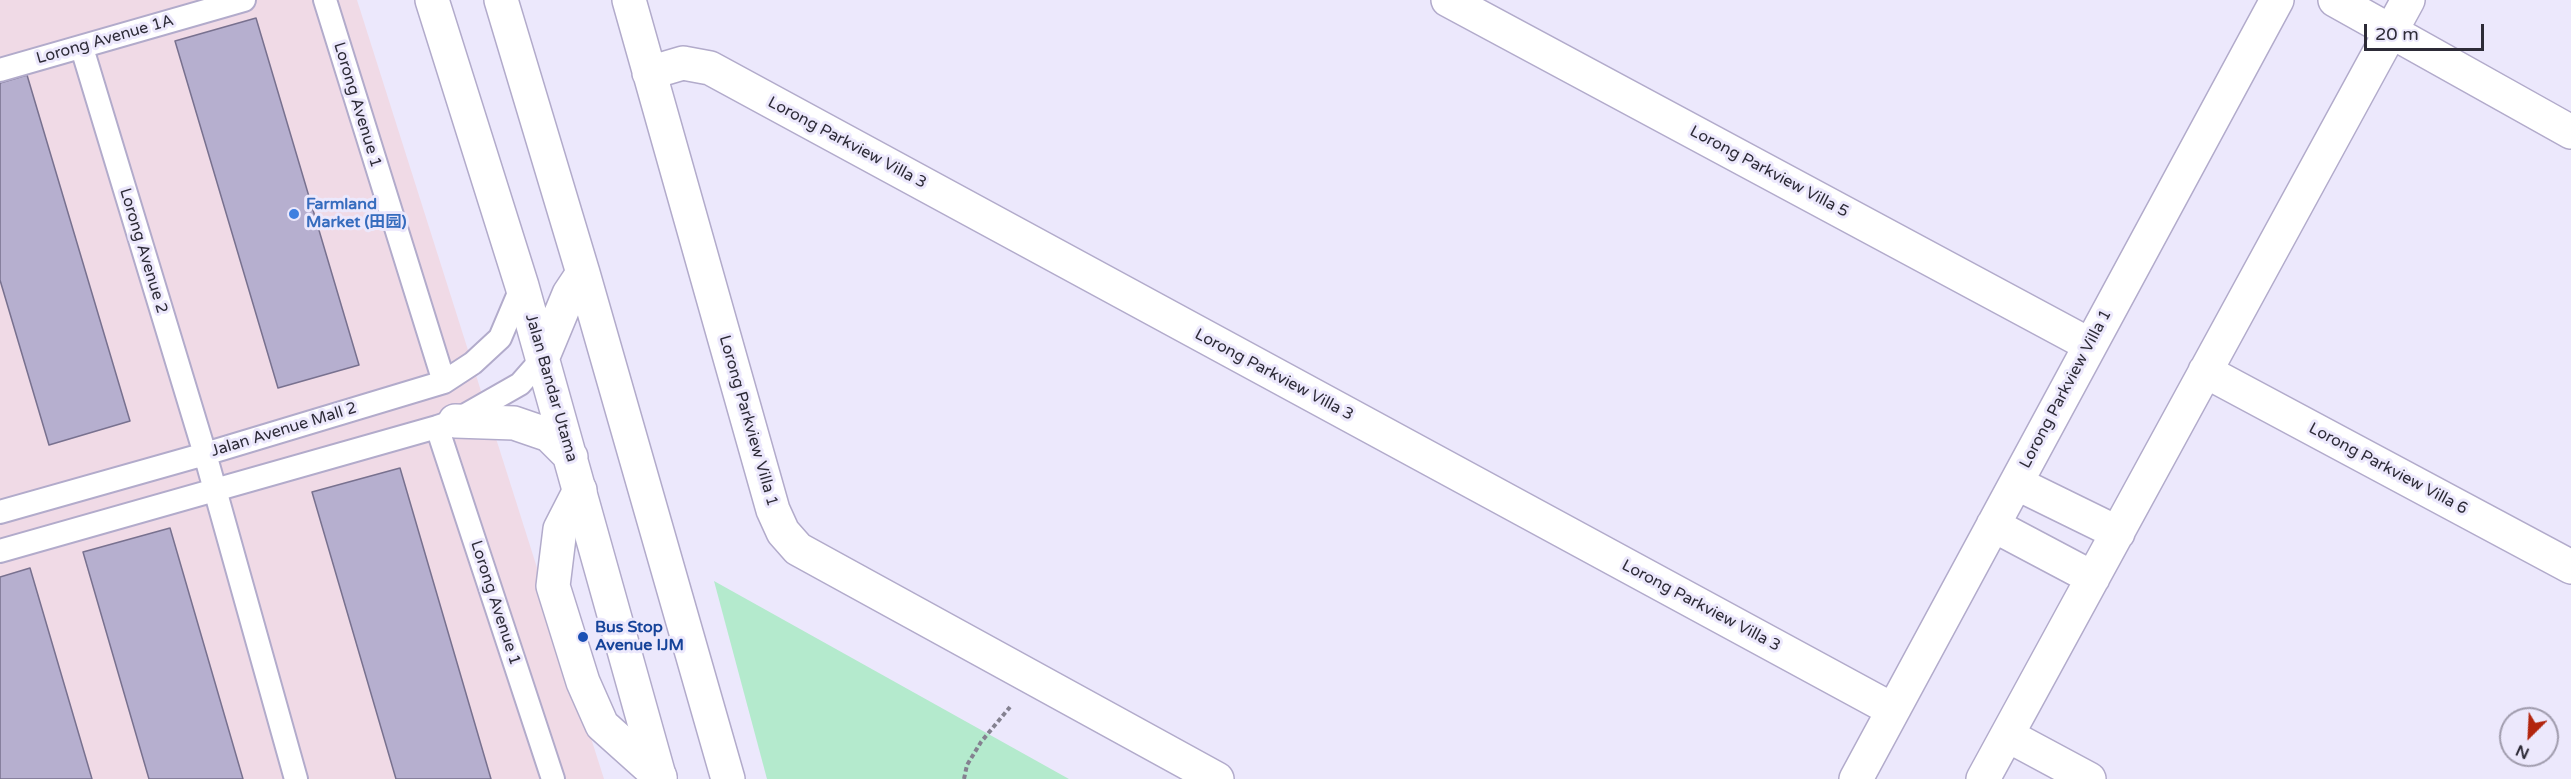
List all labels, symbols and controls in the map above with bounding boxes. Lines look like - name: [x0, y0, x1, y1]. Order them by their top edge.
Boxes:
- street label: Lorong Avenue 1A: [34, 11, 176, 69]
- scale bar: [2367, 12, 2487, 50]
- text: 20 m: [2375, 23, 2419, 45]
- street label: Lorong Avenue 1: [329, 40, 385, 170]
- street label: Lorong Parkview Villa 3: [764, 93, 930, 193]
- street label: Lorong Parkview Villa 5: [1686, 122, 1852, 222]
- street label: Lorong Avenue 2: [115, 186, 171, 316]
- place label: Farmland Market (田园): [306, 195, 406, 233]
- marker: Farmland Market (田园): [287, 207, 301, 221]
- street label: Lorong Parkview Villa 1: [2016, 306, 2116, 472]
- street label: Jalan Bandar Utama: [521, 312, 581, 464]
- street label: Lorong Parkview Villa 3: [1191, 325, 1357, 425]
- street label: Lorong Parkview Villa 1: [714, 333, 782, 509]
- street label: Jalan Avenue Mall 2: [209, 399, 359, 461]
- street label: Lorong Parkview Villa 6: [2305, 419, 2471, 519]
- street label: Lorong Avenue 1: [466, 538, 524, 668]
- street label: Lorong Parkview Villa 3: [1618, 556, 1784, 656]
- place label: Bus Stop Avenue IJM: [595, 618, 684, 656]
- marker: Bus Stop Avenue IJM: [576, 630, 590, 644]
- north arrow: [2499, 707, 2559, 767]
- text: N: [2513, 740, 2532, 763]

